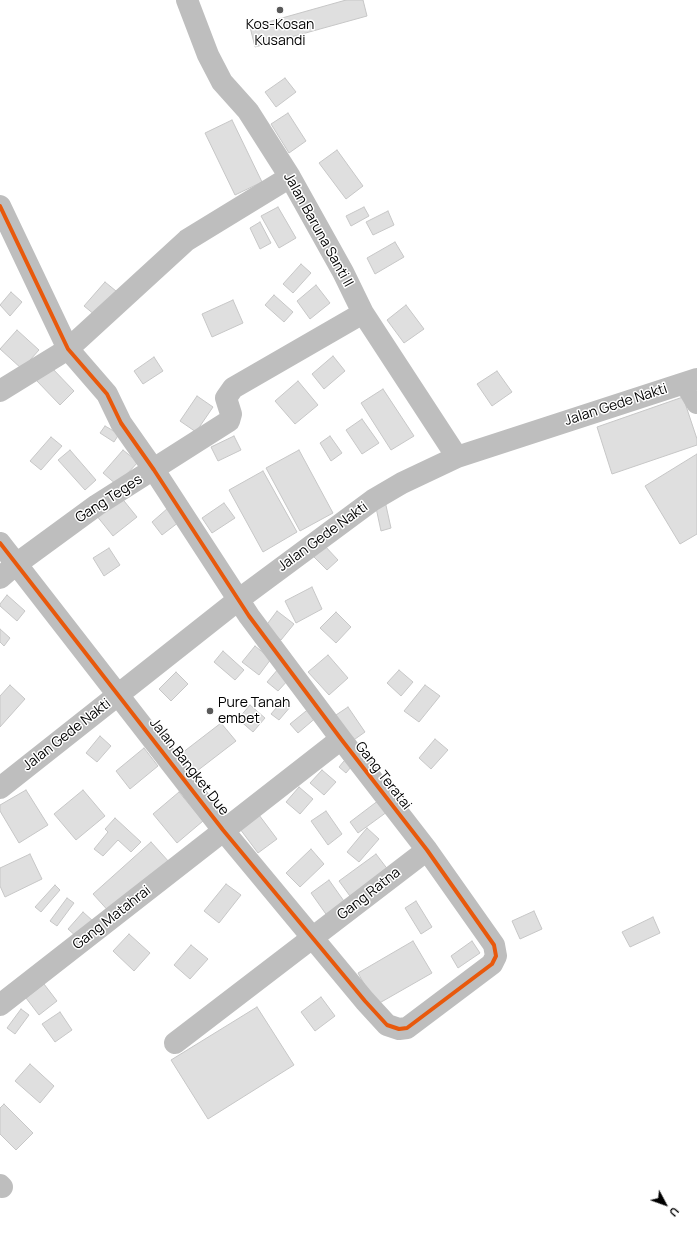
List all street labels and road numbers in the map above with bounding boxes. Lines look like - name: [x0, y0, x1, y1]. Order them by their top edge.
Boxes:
- street label: Jalan Baruna Santi II: [280, 170, 356, 290]
- street label: Jalan Gede Nakti: [563, 380, 669, 430]
- street label: Gang Teges: [72, 471, 146, 527]
- street label: Jalan Gede Nakti: [275, 499, 371, 575]
- street label: Jalan Gede Nakti: [20, 695, 114, 775]
- street label: Jalan Bangket Due: [146, 715, 232, 819]
- street label: Gang Teratai: [351, 739, 415, 813]
- street label: Gang Ratna: [334, 864, 404, 924]
- street label: Gang Matahrai: [70, 882, 154, 954]

